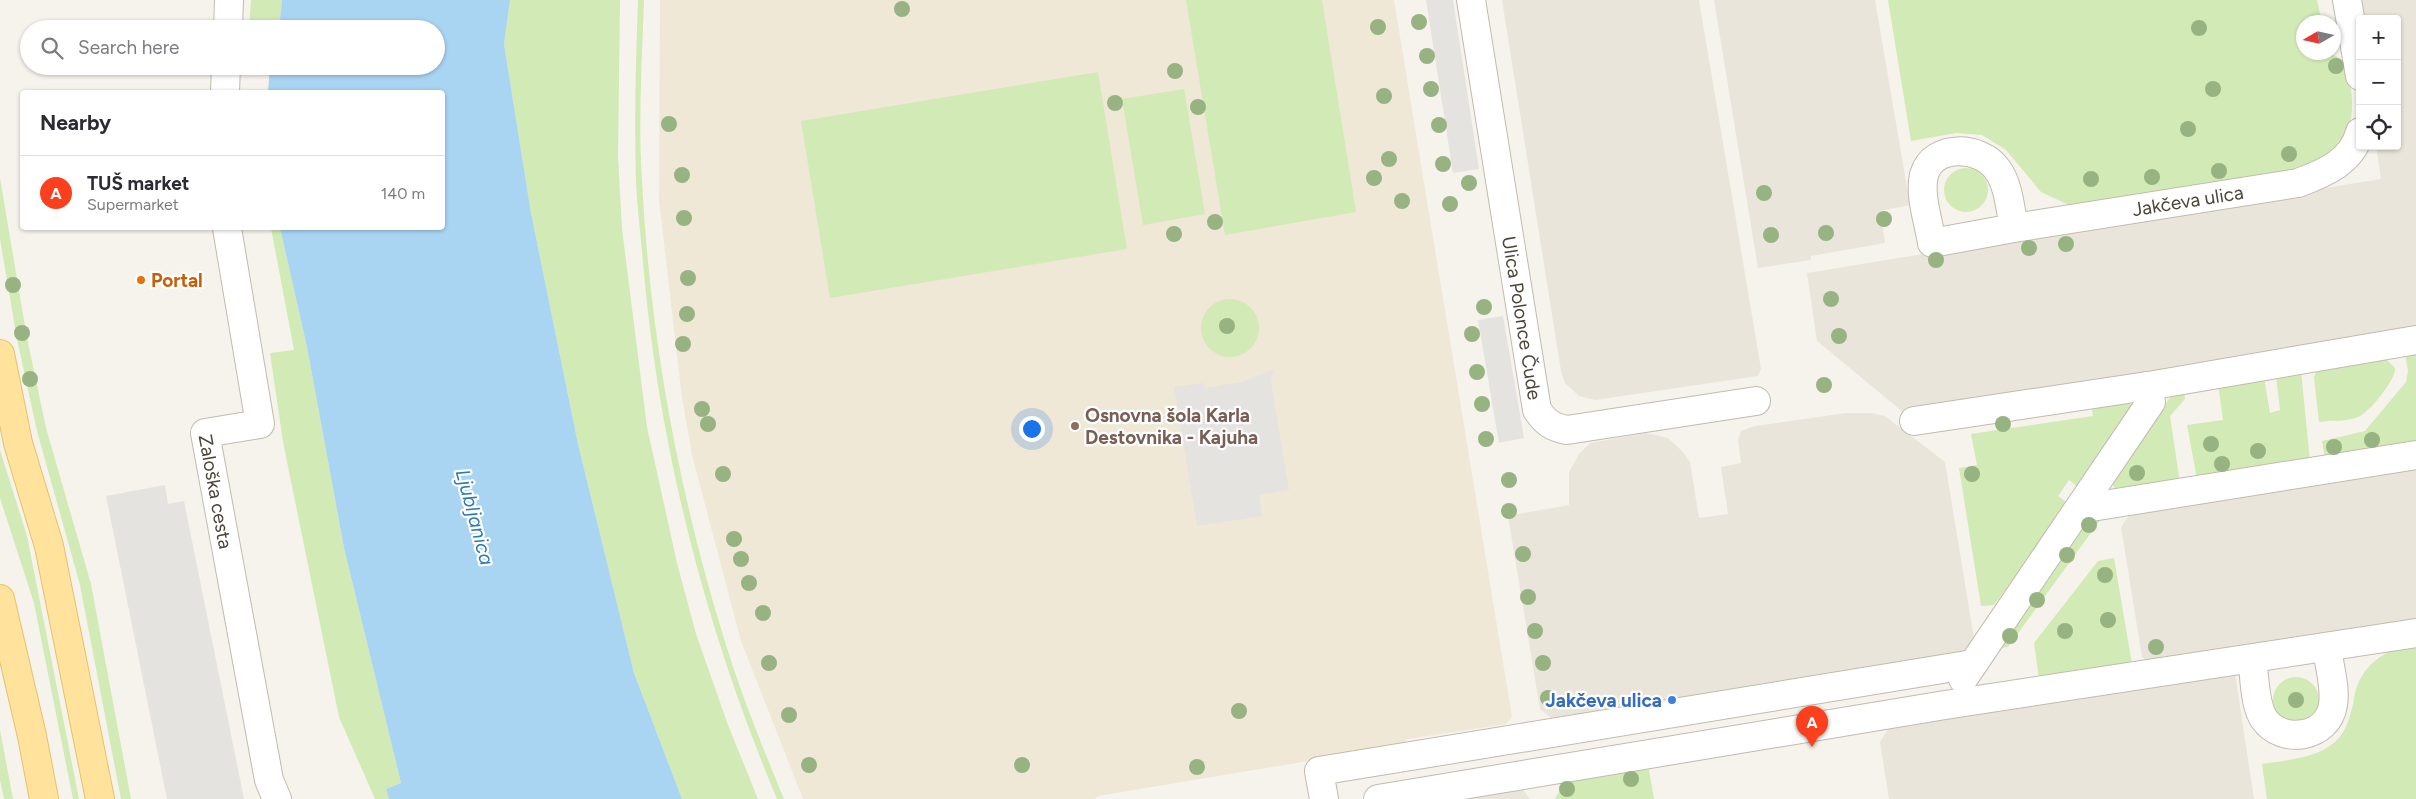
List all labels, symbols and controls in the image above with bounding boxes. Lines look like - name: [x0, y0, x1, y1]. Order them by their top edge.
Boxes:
- north arrow: [2296, 15, 2341, 60]
- map controls: [2356, 15, 2401, 150]
- button: +: [2356, 15, 2401, 60]
- search box: [20, 20, 445, 75]
- icon: search: [38, 34, 66, 62]
- text: Search here: [78, 36, 180, 59]
- button: −: [2356, 60, 2401, 105]
- button: locate: [2356, 105, 2401, 150]
- text: Nearby: [40, 110, 111, 135]
- text: TUŠ market: [87, 172, 189, 195]
- street label: Jakčeva ulica: [2131, 181, 2245, 221]
- text: A: [50, 184, 62, 203]
- text: 140 m: [381, 184, 425, 203]
- text: Supermarket: [87, 195, 179, 214]
- street label: Ulica Polonce Čude: [1497, 234, 1546, 402]
- place label: Portal: [151, 269, 203, 292]
- marker: Portal: [135, 274, 147, 286]
- place label: Osnovna šola Karla Destovnika - Kajuha: [1085, 404, 1258, 449]
- your location: [1019, 416, 1045, 442]
- marker: Osnovna šola Karla Destovnika - Kajuha: [1069, 420, 1081, 432]
- street label: Zaloška cesta: [193, 433, 237, 551]
- water label: Ljubljanica: [451, 466, 499, 568]
- place label: Jakčeva ulica: [1545, 689, 1662, 712]
- marker: Jakčeva ulica: [1666, 694, 1678, 706]
- pin: A: [1796, 706, 1828, 747]

